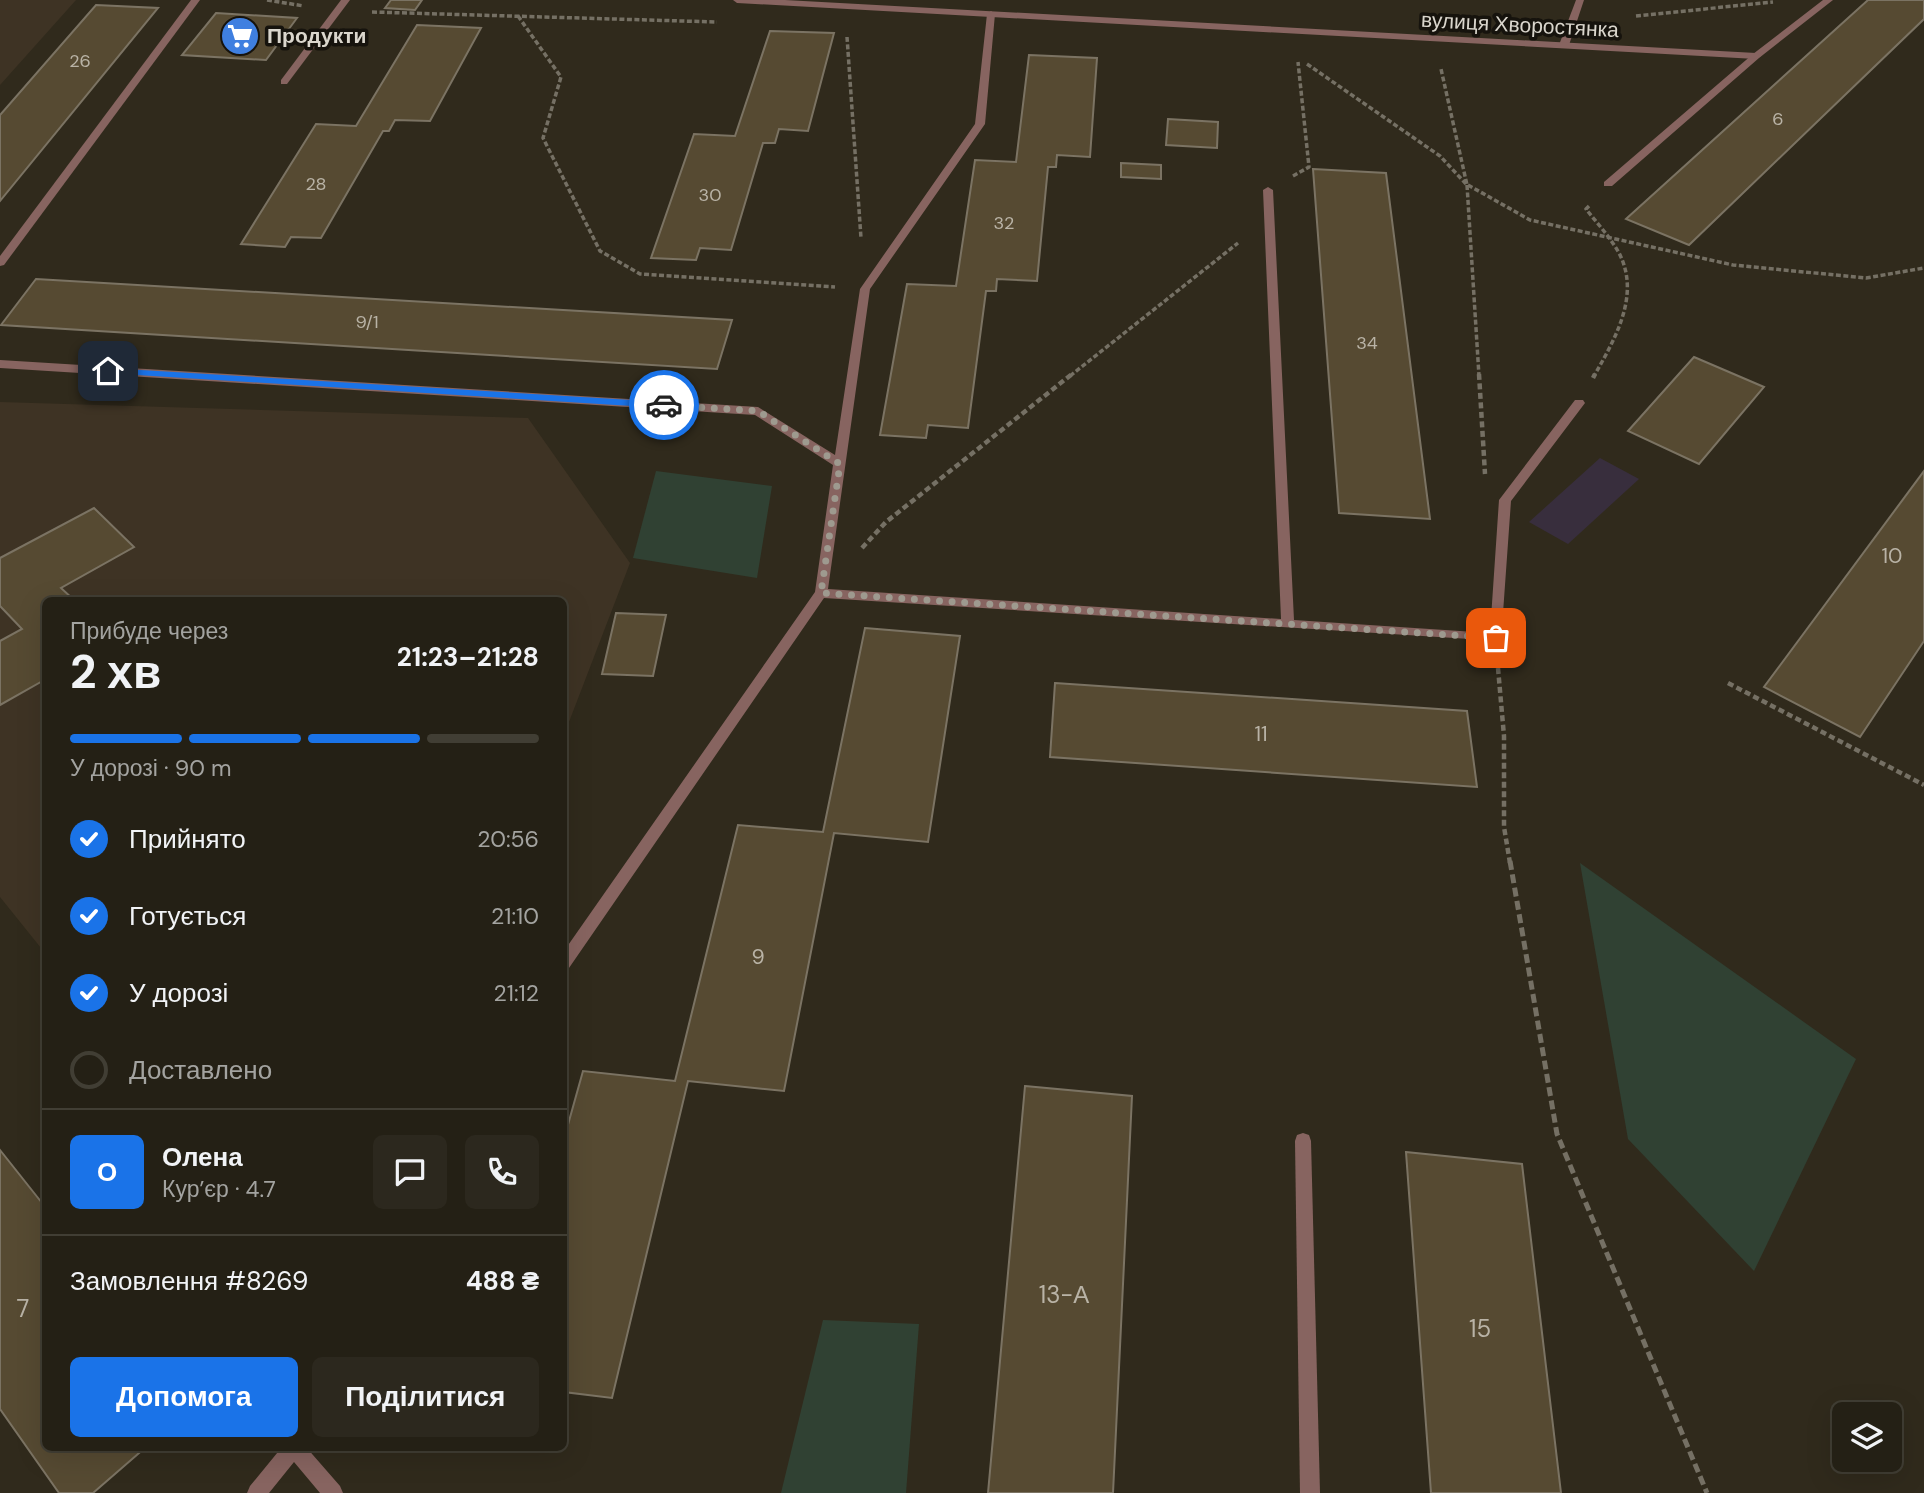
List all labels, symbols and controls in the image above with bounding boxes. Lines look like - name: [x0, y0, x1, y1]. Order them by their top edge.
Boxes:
- street label: вулиця Хворостянка: [1420, 6, 1620, 44]
- supermarket icon: Продукти: [219, 15, 261, 57]
- place label: Продукти: [267, 22, 366, 50]
- house number: 26: [69, 49, 91, 73]
- house number: 6: [1772, 107, 1784, 131]
- house number: 28: [305, 172, 327, 196]
- house number: 30: [699, 183, 721, 207]
- house number: 32: [993, 211, 1015, 235]
- house number: 9/1: [355, 310, 379, 334]
- house number: 34: [1356, 331, 1378, 355]
- pin: [78, 341, 138, 401]
- icon: home: [89, 352, 127, 390]
- courier: [629, 370, 699, 440]
- icon: car: [645, 386, 683, 424]
- house number: 10: [1882, 542, 1902, 570]
- pin: [1466, 608, 1526, 668]
- text: Прибуде через: [70, 616, 228, 646]
- icon: bag: [1477, 619, 1515, 657]
- text: 21:23–21:28: [397, 640, 539, 674]
- text: 2 хв: [70, 642, 161, 702]
- house number: 11: [1254, 720, 1268, 748]
- text: У дорозі · 90 m: [70, 753, 232, 783]
- icon: check: [70, 820, 108, 858]
- text: Прийнято: [129, 822, 246, 856]
- text: 20:56: [477, 824, 539, 854]
- icon: check: [70, 897, 108, 935]
- text: Готується: [129, 899, 246, 933]
- text: 21:10: [491, 901, 539, 931]
- house number: 9: [751, 943, 765, 971]
- icon: check: [70, 974, 108, 1012]
- text: У дорозі: [129, 976, 228, 1010]
- text: 21:12: [494, 978, 539, 1008]
- text: Доставлено: [129, 1053, 272, 1087]
- button: chat: [373, 1135, 447, 1209]
- button: phone: [465, 1135, 539, 1209]
- text: Олена: [162, 1140, 243, 1174]
- text: О: [97, 1155, 117, 1189]
- text: Кур’єр · 4.7: [162, 1174, 276, 1204]
- text: Замовлення #8269: [70, 1264, 308, 1298]
- text: 488 ₴: [466, 1264, 539, 1298]
- house number: 13-А: [1039, 1279, 1089, 1310]
- house number: 7: [17, 1293, 29, 1324]
- house number: 15: [1469, 1313, 1491, 1344]
- button: Допомога: [70, 1357, 298, 1437]
- button: Поділитися: [312, 1357, 539, 1437]
- map controls: [1832, 1402, 1902, 1472]
- button: layers: [1832, 1402, 1902, 1472]

